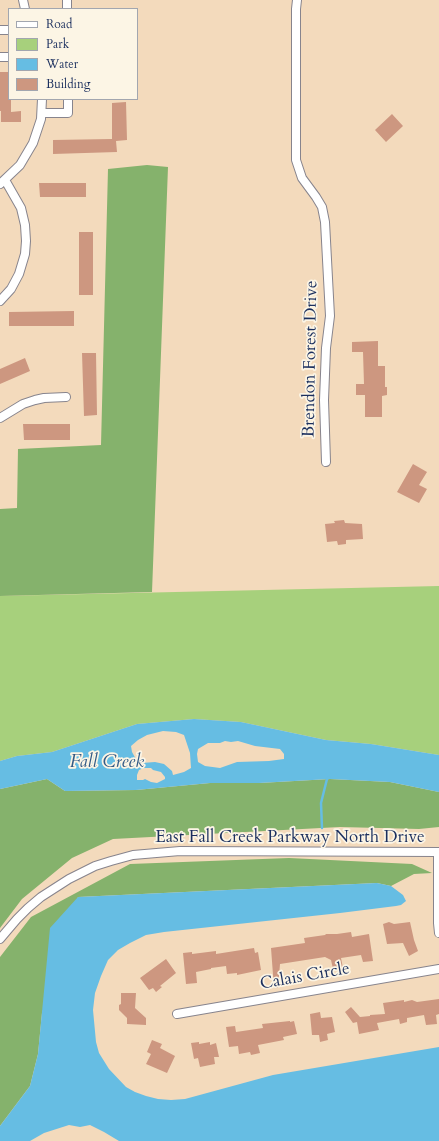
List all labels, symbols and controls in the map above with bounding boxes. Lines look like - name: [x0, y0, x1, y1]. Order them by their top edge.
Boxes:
- legend: [8, 8, 138, 100]
- text: Road: [46, 16, 72, 32]
- text: Park: [46, 36, 69, 52]
- text: Water: [46, 56, 78, 72]
- text: Building: [46, 76, 90, 92]
- street label: Brendon Forest Drive: [299, 280, 323, 438]
- water label: Fall Creek: [70, 752, 144, 774]
- street label: East Fall Creek Parkway North Drive: [155, 828, 425, 848]
- street label: Calais Circle: [259, 959, 351, 995]

